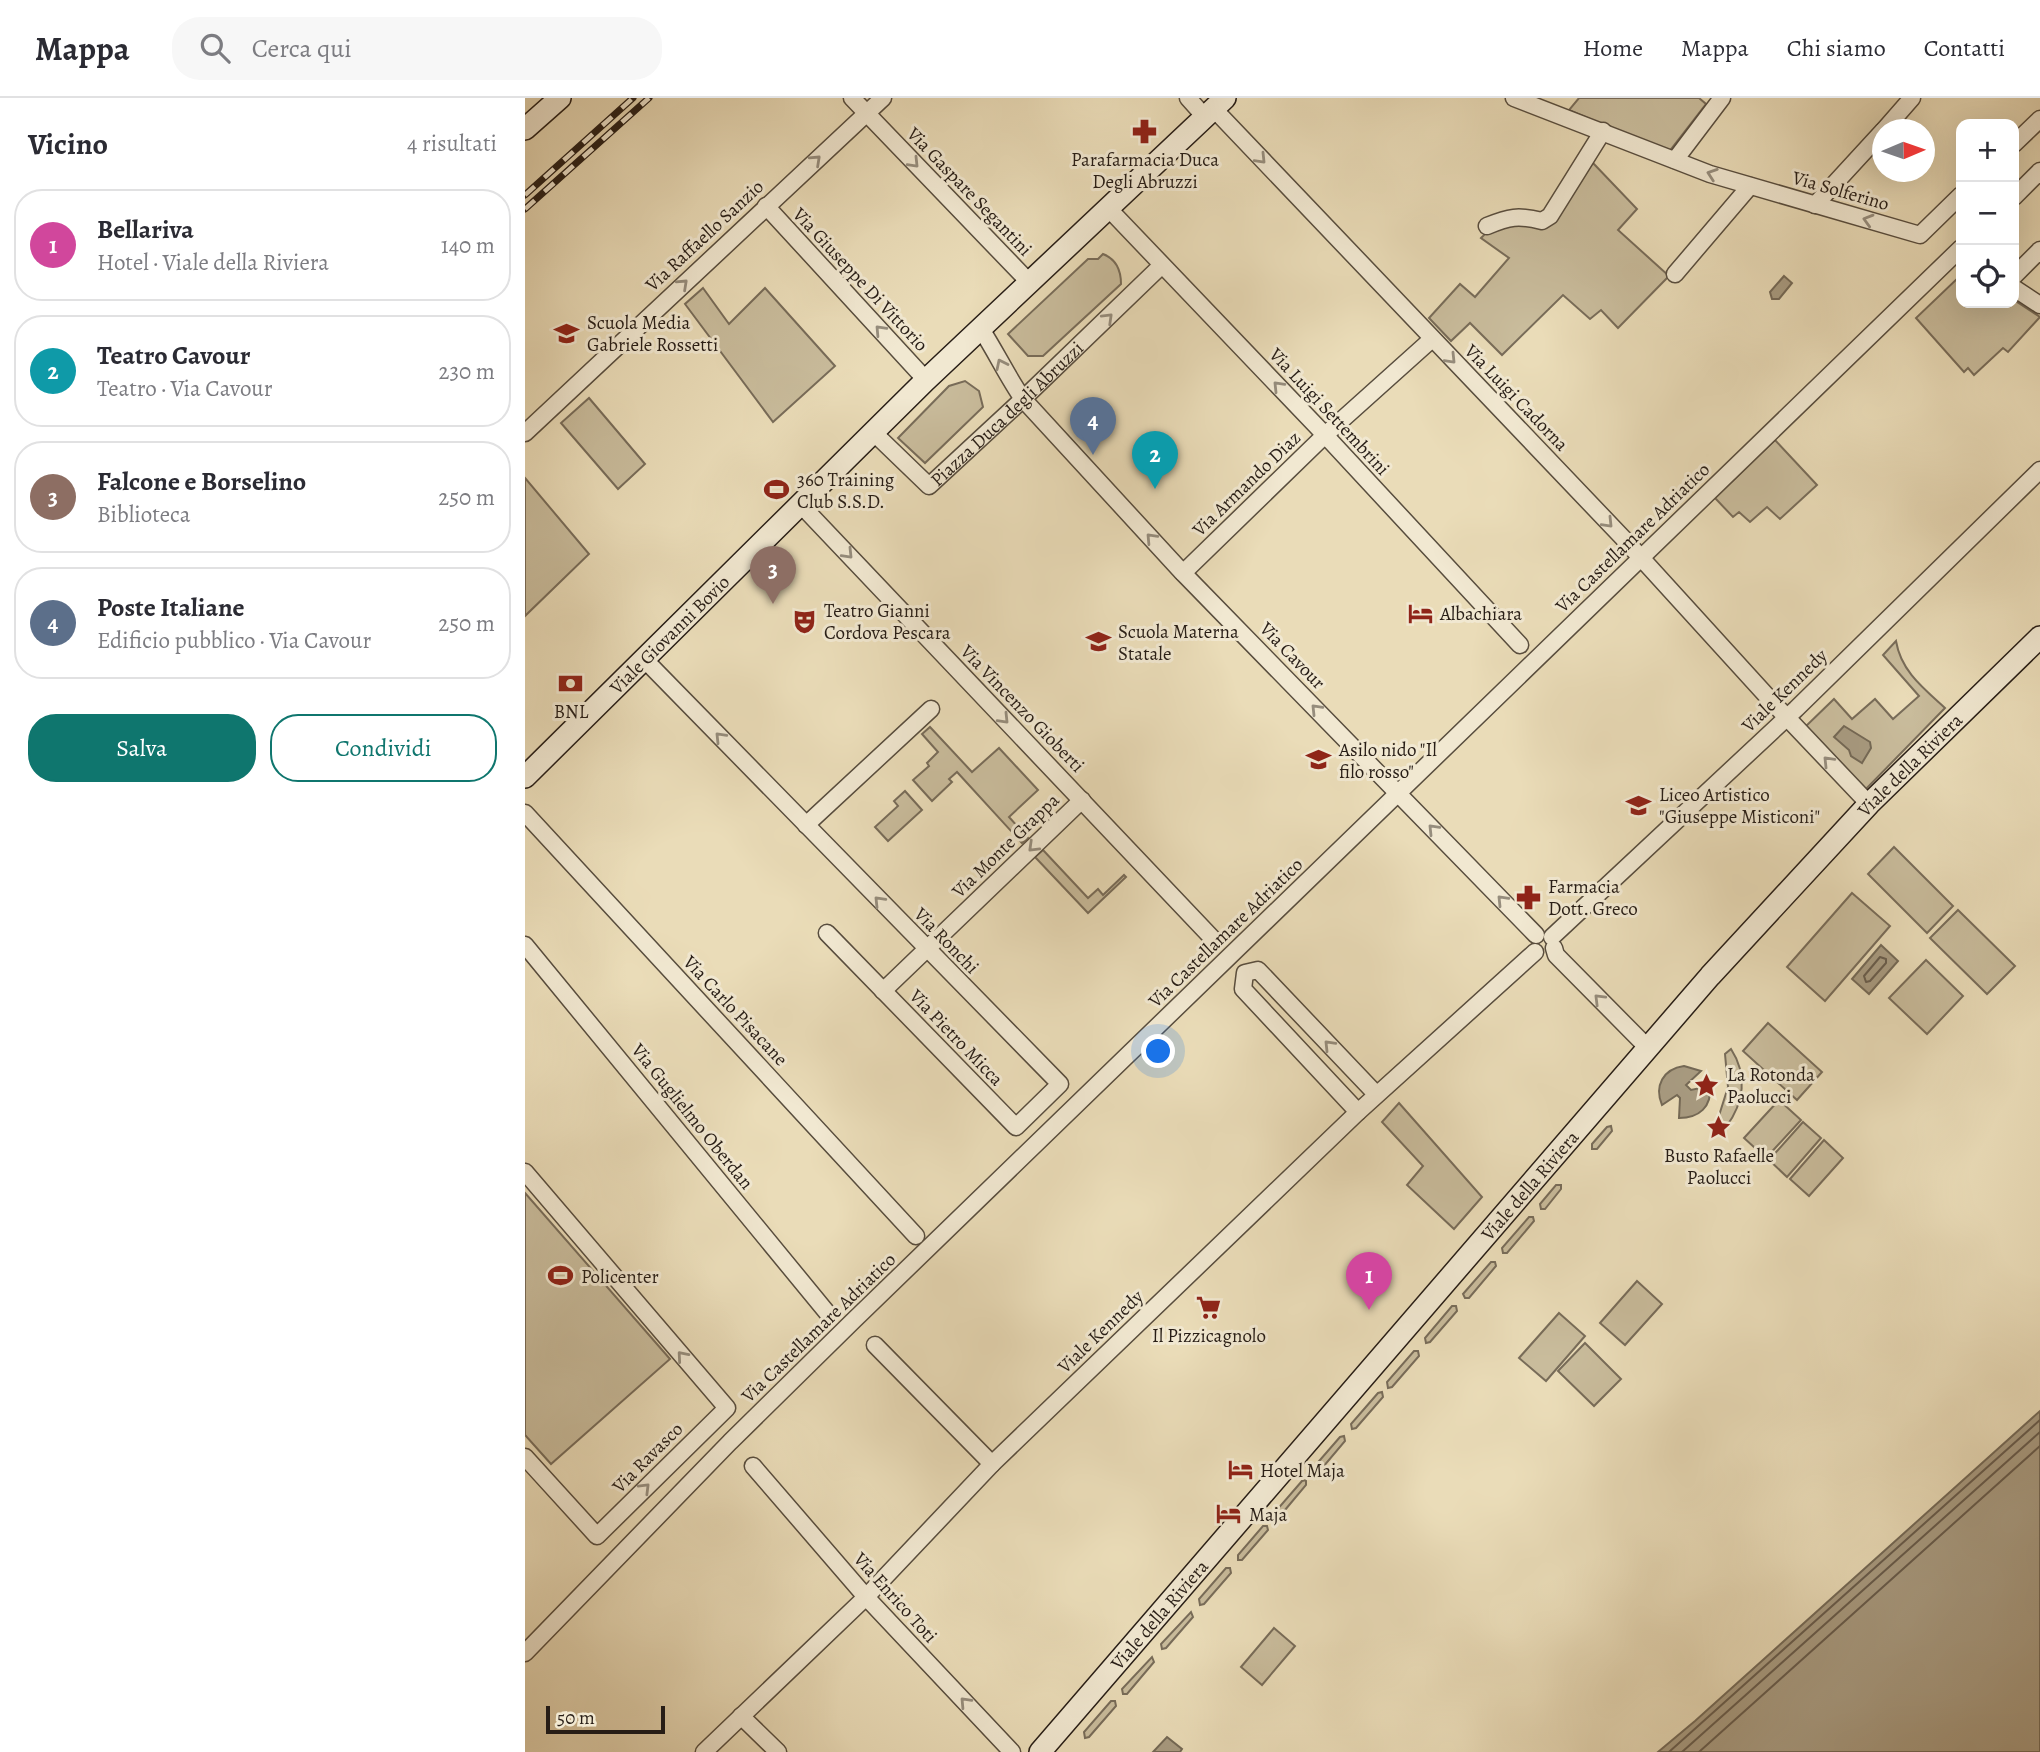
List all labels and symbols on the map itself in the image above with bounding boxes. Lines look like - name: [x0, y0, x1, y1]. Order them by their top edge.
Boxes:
- pharmacy icon: Parafarmacia Duca Degli Abruzzi: [1131, 117, 1159, 145]
- north arrow: [1872, 119, 1935, 182]
- street label: Via Gaspare Segantini: [900, 121, 1038, 262]
- place label: Parafarmacia Duca Degli Abruzzi: [1071, 147, 1219, 195]
- one-way arrow: [1252, 150, 1265, 163]
- one-way arrow: [905, 154, 918, 167]
- one-way arrow: [808, 156, 821, 168]
- street label: Via Solferino: [1788, 164, 1892, 217]
- one-way arrow: [1707, 168, 1719, 182]
- street label: Via Raffaello Sanzio: [639, 174, 770, 298]
- street label: Via Giuseppe Di Vittorio: [786, 201, 934, 357]
- one-way arrow: [1862, 213, 1874, 228]
- one-way arrow: [675, 279, 688, 292]
- place label: Scuola Media Gabriele Rossetti: [587, 310, 718, 358]
- one-way arrow: [1099, 313, 1112, 326]
- school or university icon: Scuola Media Gabriele Rossetti: [553, 319, 581, 347]
- one-way arrow: [876, 325, 888, 338]
- street label: Piazza Duca degli Abruzzi: [925, 336, 1089, 493]
- street label: Via Luigi Cadorna: [1458, 338, 1574, 457]
- street label: Via Luigi Settembrini: [1263, 341, 1395, 481]
- one-way arrow: [1443, 351, 1456, 364]
- one-way arrow: [996, 359, 1010, 371]
- one-way arrow: [1273, 381, 1286, 394]
- pin: 4: [1070, 397, 1116, 455]
- street label: Via Armando Diaz: [1186, 425, 1307, 543]
- pin: 2: [1132, 431, 1178, 489]
- street label: Via Castellamare Adriatico: [1549, 457, 1716, 619]
- place label: 360 Training Club S.S.D.: [797, 467, 895, 515]
- sports icon: 360 Training Club S.S.D.: [763, 476, 791, 504]
- one-way arrow: [1600, 515, 1613, 528]
- one-way arrow: [1147, 533, 1159, 546]
- pin: 3: [750, 546, 796, 604]
- one-way arrow: [839, 546, 852, 559]
- street label: Viale Giovanni Bovio: [603, 570, 736, 701]
- place label: Teatro Gianni Cordova Pescara: [824, 598, 951, 646]
- hotel icon: Albachiara: [1406, 599, 1434, 627]
- place label: Albachiara: [1439, 601, 1522, 627]
- theatre icon: Teatro Gianni Cordova Pescara: [790, 607, 818, 635]
- street label: Via Cavour: [1253, 616, 1331, 695]
- place label: Scuola Materna Statale: [1118, 619, 1239, 667]
- school or university icon: Scuola Materna Statale: [1084, 628, 1112, 656]
- street label: Via Vincenzo Gioberti: [954, 638, 1090, 778]
- street label: Viale Kennedy: [1735, 643, 1834, 739]
- bank icon: BNL: [557, 669, 585, 697]
- place label: BNL: [554, 699, 589, 725]
- one-way arrow: [1311, 704, 1324, 717]
- street label: Viale della Riviera: [1851, 708, 1969, 823]
- one-way arrow: [996, 711, 1009, 724]
- one-way arrow: [716, 732, 729, 745]
- place label: Asilo nido "Il filo rosso": [1338, 737, 1437, 785]
- school or university icon: Asilo nido "Il filo rosso": [1305, 746, 1333, 774]
- one-way arrow: [1824, 756, 1836, 769]
- place label: Liceo Artistico "Giuseppe Misticoni": [1659, 782, 1820, 830]
- street label: Via Monte Grappa: [946, 788, 1065, 904]
- school or university icon: Liceo Artistico "Giuseppe Misticoni": [1625, 791, 1653, 819]
- one-way arrow: [1429, 825, 1442, 838]
- one-way arrow: [1028, 839, 1041, 852]
- street label: Via Castellamare Adriatico: [1142, 852, 1309, 1014]
- place label: Farmacia Dott. Greco: [1548, 874, 1638, 922]
- pharmacy icon: Farmacia Dott. Greco: [1514, 883, 1542, 911]
- one-way arrow: [874, 896, 887, 909]
- one-way arrow: [1498, 896, 1511, 909]
- street label: Via Ronchi: [907, 901, 985, 980]
- street label: Via Carlo Pisacane: [676, 949, 793, 1072]
- street label: Via Pietro Micca: [903, 983, 1009, 1092]
- one-way arrow: [1595, 994, 1608, 1007]
- your location: [1141, 1034, 1175, 1068]
- street label: Via Guglielmo Oberdan: [625, 1037, 759, 1195]
- one-way arrow: [1325, 1040, 1338, 1053]
- place label: La Rotonda Paolucci: [1727, 1062, 1815, 1110]
- place icon: La Rotonda Paolucci: [1693, 1071, 1721, 1099]
- place icon: Busto Rafaelle Paolucci: [1705, 1113, 1733, 1141]
- street label: Viale della Riviera: [1475, 1125, 1585, 1247]
- place label: Busto Rafaelle Paolucci: [1664, 1143, 1774, 1191]
- street label: Via Castellamare Adriatico: [735, 1247, 902, 1409]
- pin: 1: [1346, 1252, 1392, 1310]
- sports icon: Policenter: [547, 1262, 575, 1290]
- place label: Policenter: [581, 1264, 659, 1290]
- street label: Viale Kennedy: [1051, 1284, 1150, 1380]
- supermarket icon: Il Pizzicagnolo: [1195, 1293, 1223, 1321]
- place label: Il Pizzicagnolo: [1152, 1323, 1266, 1349]
- one-way arrow: [678, 1351, 690, 1364]
- street label: Via Ravasco: [606, 1417, 689, 1500]
- hotel icon: Hotel Maja: [1226, 1456, 1254, 1484]
- place label: Hotel Maja: [1260, 1458, 1345, 1484]
- one-way arrow: [637, 1483, 650, 1496]
- hotel icon: Maja: [1215, 1500, 1243, 1528]
- place label: Maja: [1249, 1502, 1288, 1528]
- street label: Via Enrico Toti: [847, 1546, 943, 1649]
- street label: Viale della Riviera: [1104, 1554, 1215, 1676]
- one-way arrow: [961, 1698, 974, 1711]
- scale bar: [546, 1703, 665, 1735]

